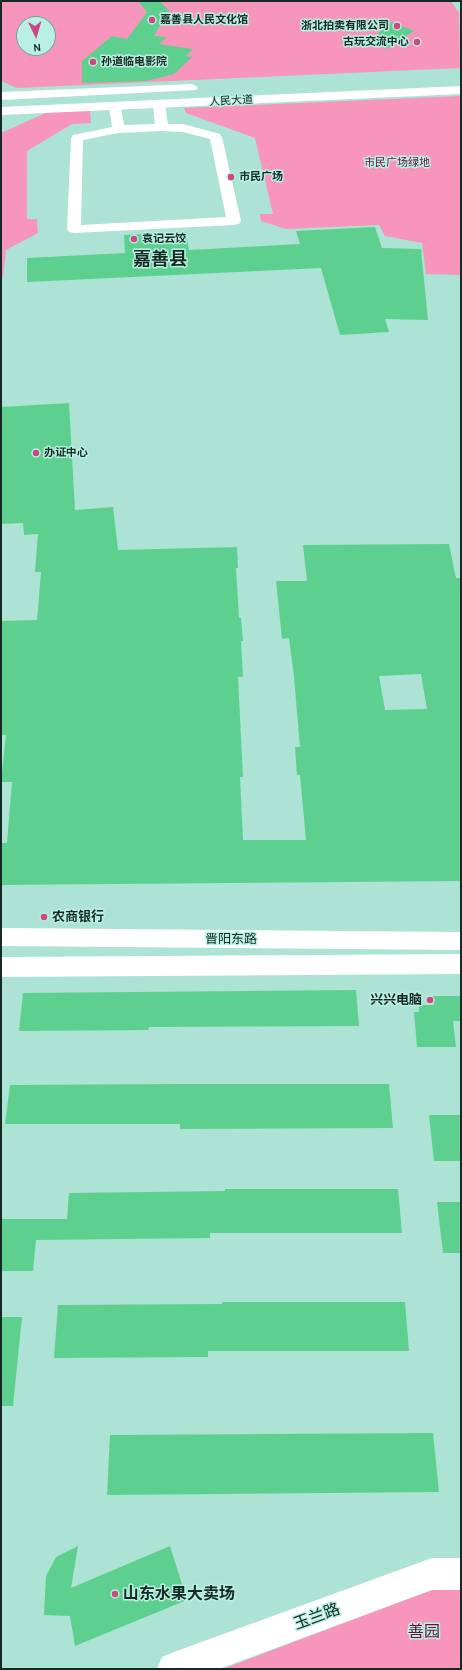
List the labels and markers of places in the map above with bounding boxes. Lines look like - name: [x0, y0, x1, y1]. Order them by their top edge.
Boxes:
- place label: 嘉善县人民文化馆: [160, 13, 248, 27]
- marker: 嘉善县人民文化馆: [147, 15, 157, 25]
- place label: 浙北拍卖有限公司: [301, 19, 389, 33]
- marker: 浙北拍卖有限公司: [392, 21, 402, 31]
- place label: 古玩交流中心: [343, 35, 409, 49]
- marker: 古玩交流中心: [412, 37, 422, 47]
- place label: 孙道临电影院: [101, 55, 167, 69]
- marker: 孙道临电影院: [88, 57, 98, 67]
- place label: 市民广场: [239, 170, 283, 184]
- marker: 市民广场: [226, 172, 236, 182]
- place label: 袁记云饺: [142, 232, 186, 246]
- marker: 袁记云饺: [129, 234, 139, 244]
- place label: 办证中心: [44, 446, 88, 460]
- marker: 办证中心: [31, 448, 41, 458]
- place label: 农商银行: [52, 909, 104, 925]
- marker: 农商银行: [39, 912, 49, 922]
- place label: 兴兴电脑: [370, 992, 422, 1008]
- marker: 兴兴电脑: [425, 995, 435, 1005]
- place label: 山东水果大卖场: [123, 1584, 235, 1604]
- marker: 山东水果大卖场: [110, 1589, 120, 1599]

